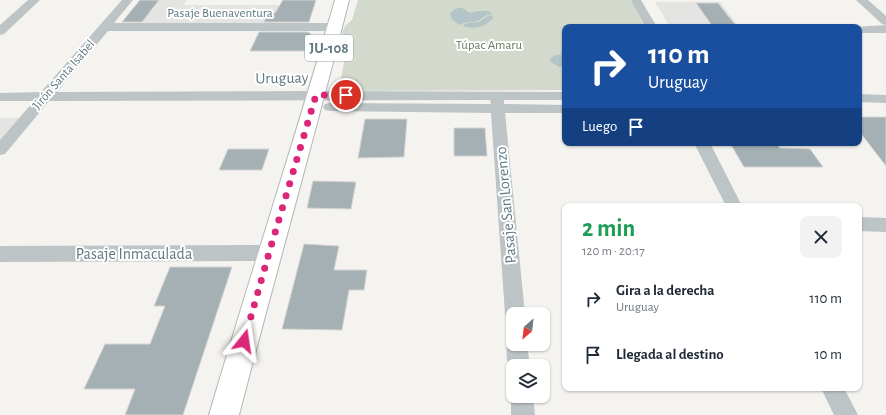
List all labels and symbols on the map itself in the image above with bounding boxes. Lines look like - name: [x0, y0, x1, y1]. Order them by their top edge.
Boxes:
- street label: Pasaje Buenaventura: [167, 7, 273, 20]
- road number: JU-108: [305, 35, 353, 61]
- street label: Jirón Santa Isabel: [31, 38, 97, 112]
- park label: Túpac Amaru: [456, 39, 523, 52]
- street label: Uruguay: [255, 70, 309, 87]
- pin: [329, 78, 363, 112]
- street label: Pasaje San Lorenzo: [493, 146, 520, 264]
- street label: Pasaje Inmaculada: [76, 246, 192, 263]
- north arrow: [506, 307, 550, 351]
- position arrow: [223, 320, 265, 362]

